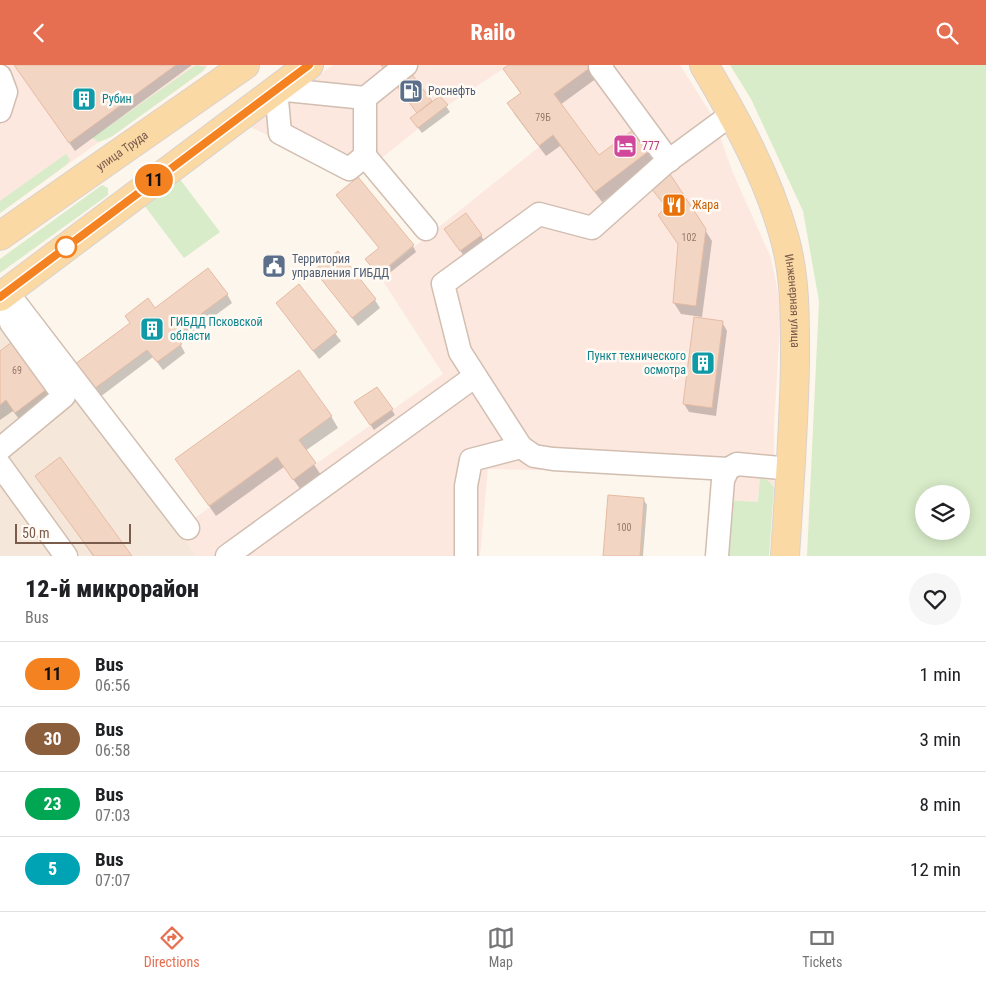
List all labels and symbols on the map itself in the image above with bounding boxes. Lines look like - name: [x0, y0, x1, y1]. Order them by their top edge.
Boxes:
- fuel station icon: Роснефть: [398, 78, 424, 104]
- place label: Роснефть: [428, 84, 476, 98]
- building icon: Рубин: [71, 86, 97, 112]
- place label: Рубин: [102, 92, 132, 106]
- house number: 79Б: [535, 112, 551, 123]
- street label: улица Труда: [94, 128, 151, 174]
- hotel icon: 777: [612, 133, 638, 159]
- place label: 777: [642, 139, 660, 153]
- line badge: 11: [132, 164, 176, 196]
- restaurant icon: Жара: [661, 192, 687, 218]
- place label: Жара: [692, 198, 719, 212]
- house number: 102: [682, 232, 696, 243]
- unlabelled marker: [55, 236, 77, 258]
- place label: Территория управления ГИБДД: [292, 252, 389, 280]
- public building icon: Территория управления ГИБДД: [261, 253, 287, 279]
- street label: Инженерная улица: [782, 253, 802, 348]
- place label: ГИБДД Псковской области: [170, 315, 263, 343]
- building icon: ГИБДД Псковской области: [139, 316, 165, 342]
- place label: Пункт технического осмотра: [587, 349, 686, 377]
- building icon: Пункт технического осмотра: [690, 350, 716, 376]
- house number: 69: [12, 365, 22, 376]
- scale bar: [15, 521, 131, 544]
- house number: 100: [617, 522, 631, 533]

